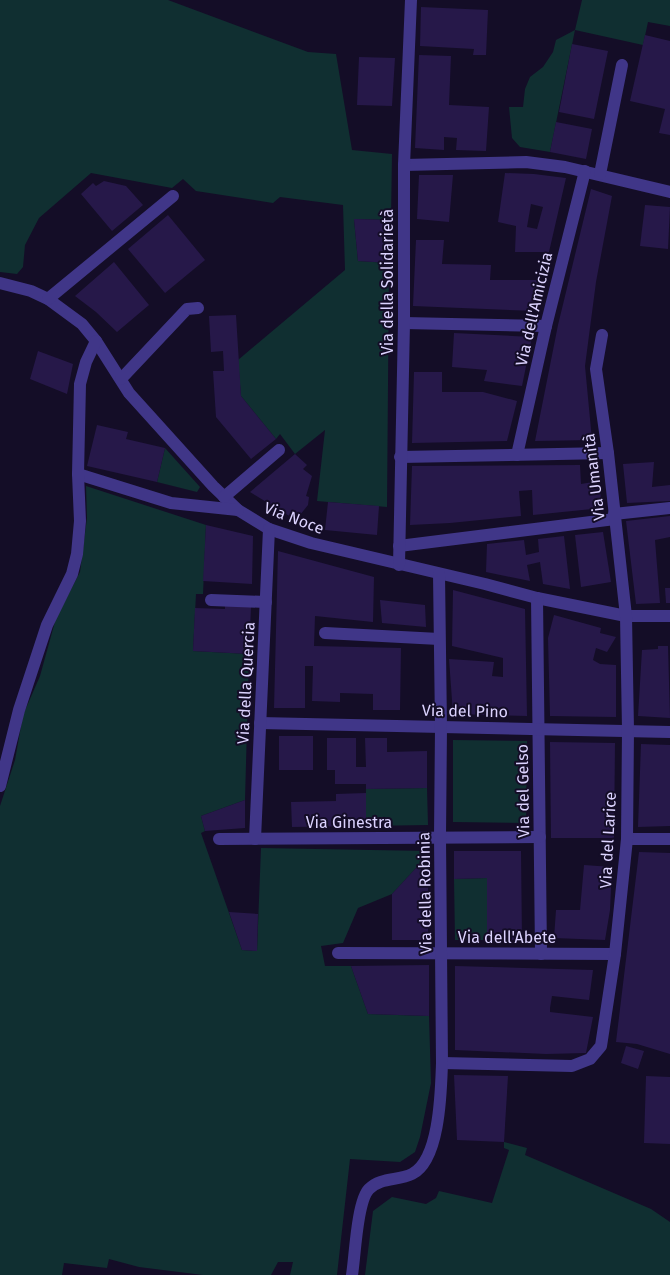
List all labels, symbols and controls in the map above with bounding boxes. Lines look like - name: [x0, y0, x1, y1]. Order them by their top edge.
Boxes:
- street label: Via della Solidarietà: [378, 209, 397, 355]
- street label: Via dell'Amicizia: [512, 250, 556, 368]
- street label: Via Umanità: [579, 432, 609, 522]
- street label: Via Noce: [261, 498, 327, 538]
- street label: Via della Quercia: [233, 621, 259, 745]
- street label: Via del Pino: [422, 701, 508, 721]
- street label: Via del Gelso: [513, 744, 533, 838]
- street label: Via del Larice: [596, 791, 620, 889]
- street label: Via Ginestra: [306, 813, 392, 832]
- street label: Via della Robinia: [414, 832, 436, 954]
- street label: Via dell'Abete: [458, 928, 556, 947]

